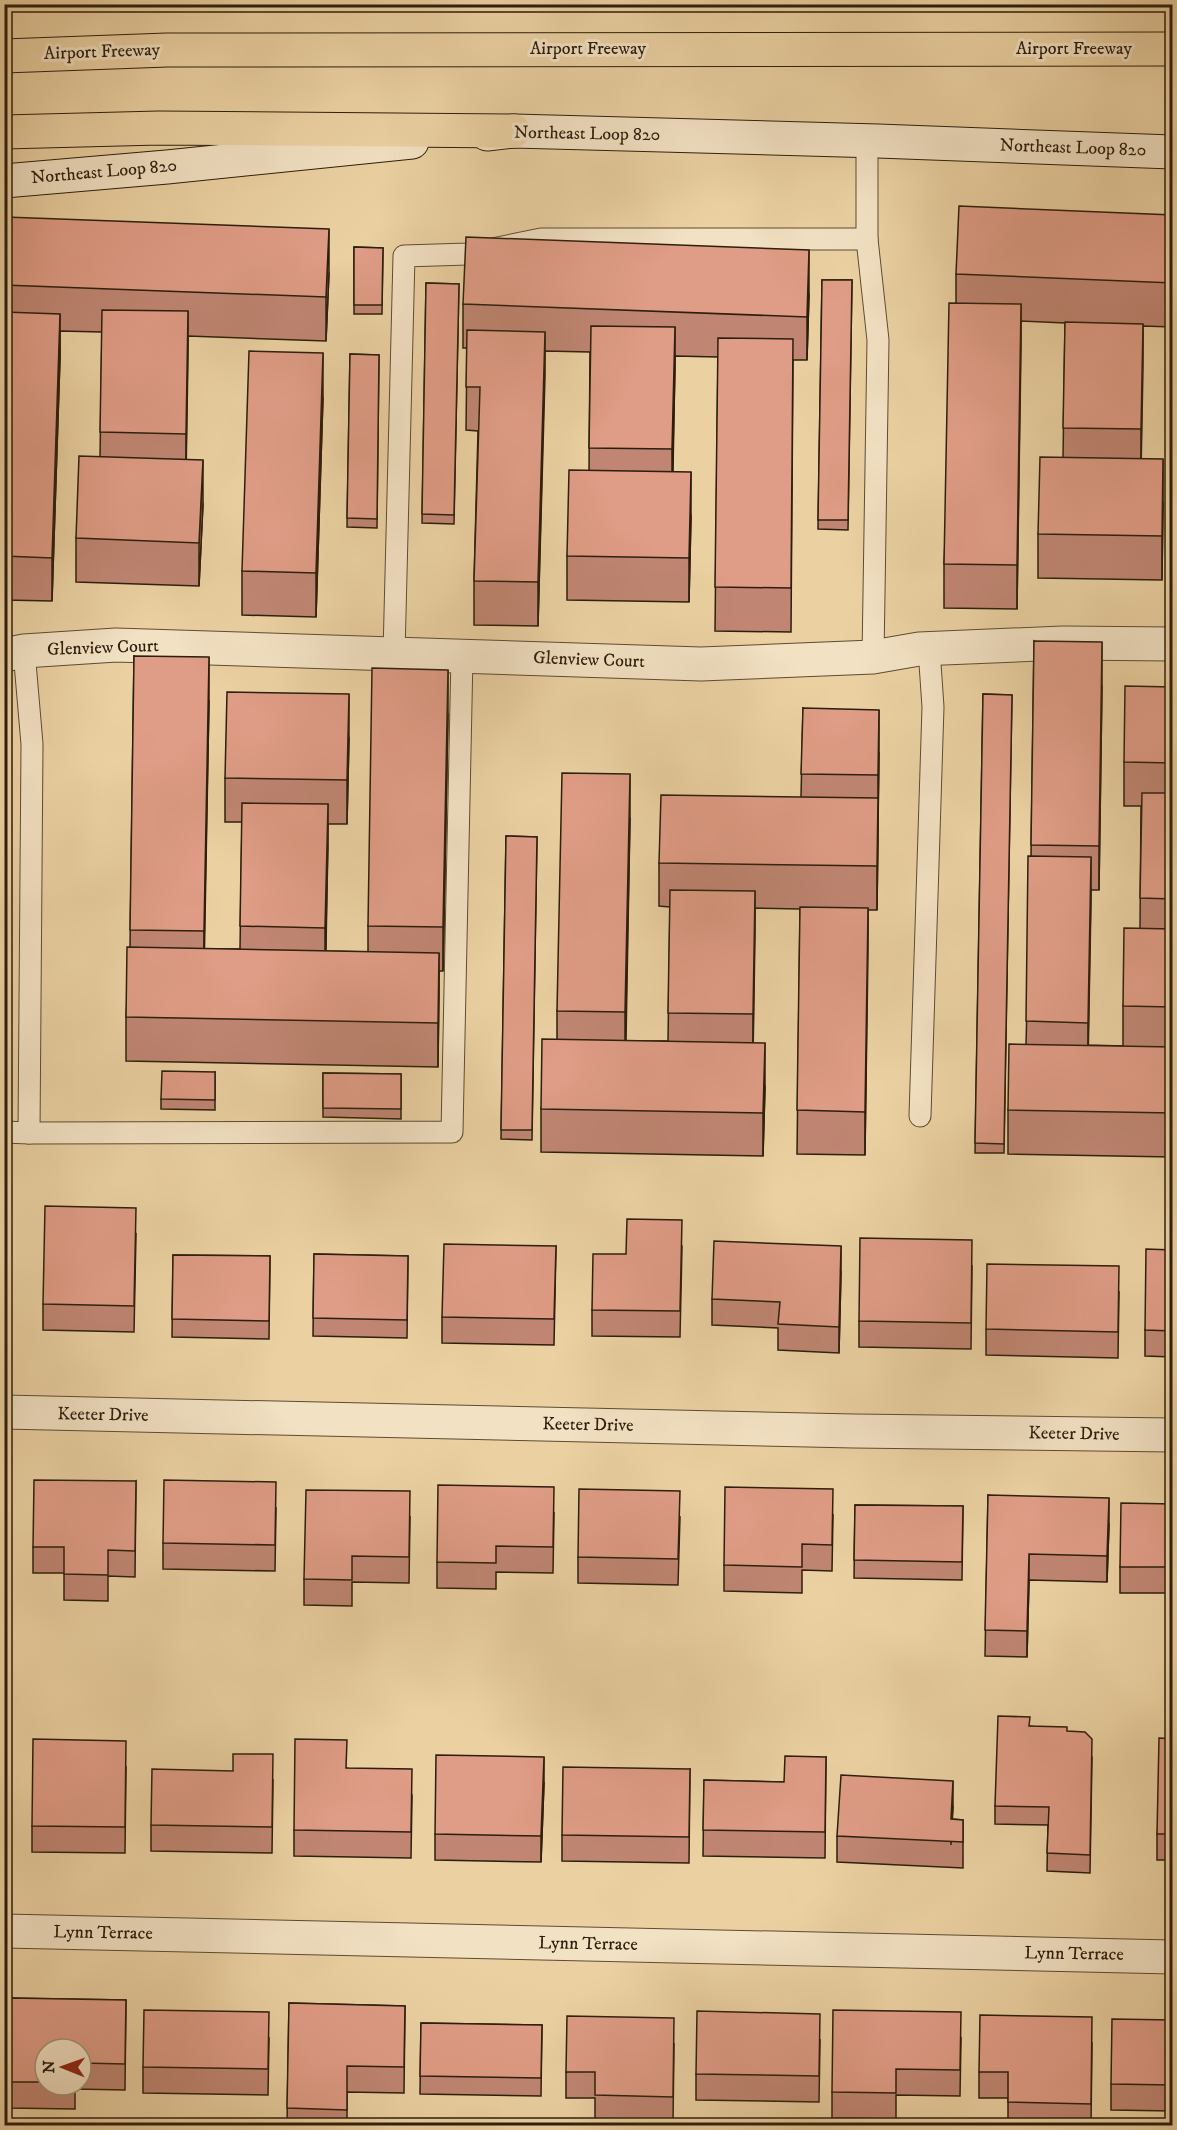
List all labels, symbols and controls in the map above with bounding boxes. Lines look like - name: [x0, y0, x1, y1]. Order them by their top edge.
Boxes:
- street label: Airport Freeway: [530, 38, 647, 60]
- street label: Airport Freeway: [1016, 38, 1133, 60]
- street label: Airport Freeway: [44, 39, 161, 65]
- street label: Northeast Loop 820: [514, 122, 660, 146]
- street label: Northeast Loop 820: [999, 134, 1147, 162]
- street label: Northeast Loop 820: [30, 155, 178, 189]
- street label: Glenview Court: [47, 635, 160, 661]
- street label: Glenview Court: [533, 647, 646, 673]
- street label: Keeter Drive: [57, 1403, 149, 1427]
- street label: Keeter Drive: [542, 1413, 634, 1437]
- street label: Keeter Drive: [1028, 1422, 1120, 1446]
- street label: Lynn Terrace: [53, 1921, 153, 1945]
- street label: Lynn Terrace: [538, 1932, 638, 1956]
- street label: Lynn Terrace: [1024, 1942, 1124, 1966]
- north arrow: [33, 2037, 93, 2097]
- text: N: [39, 2060, 59, 2073]

